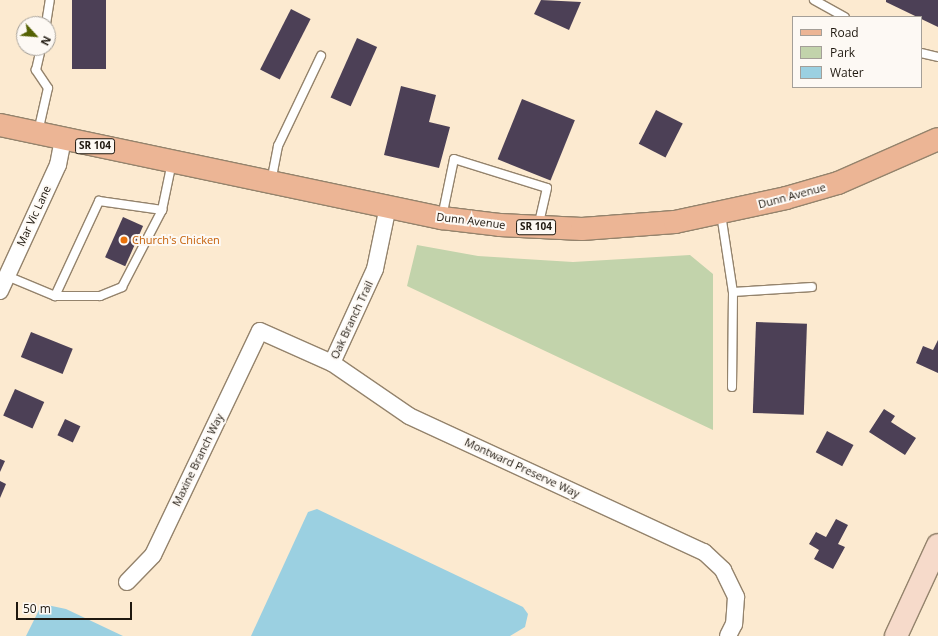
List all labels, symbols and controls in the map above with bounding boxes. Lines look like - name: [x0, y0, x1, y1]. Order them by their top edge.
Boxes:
- north arrow: [16, 16, 56, 56]
- legend: [792, 16, 922, 88]
- text: Road: [830, 24, 859, 41]
- text: N: [38, 34, 55, 48]
- text: Park: [830, 44, 855, 61]
- text: Water: [830, 64, 864, 81]
- road number: SR 104: [75, 138, 115, 154]
- street label: Dunn Avenue: [757, 181, 827, 211]
- street label: Mar Vic Lane: [14, 183, 54, 249]
- street label: Dunn Avenue: [436, 210, 506, 232]
- road number: SR 104: [516, 219, 556, 235]
- place label: Church's Chicken: [132, 233, 220, 247]
- marker: Church's Chicken: [119, 235, 129, 245]
- street label: Oak Branch Trail: [328, 279, 376, 361]
- street label: Maxine Branch Way: [170, 412, 226, 508]
- street label: Montward Preserve Way: [462, 436, 582, 500]
- scale bar: [18, 594, 134, 620]
- text: 50 m: [23, 600, 51, 617]

